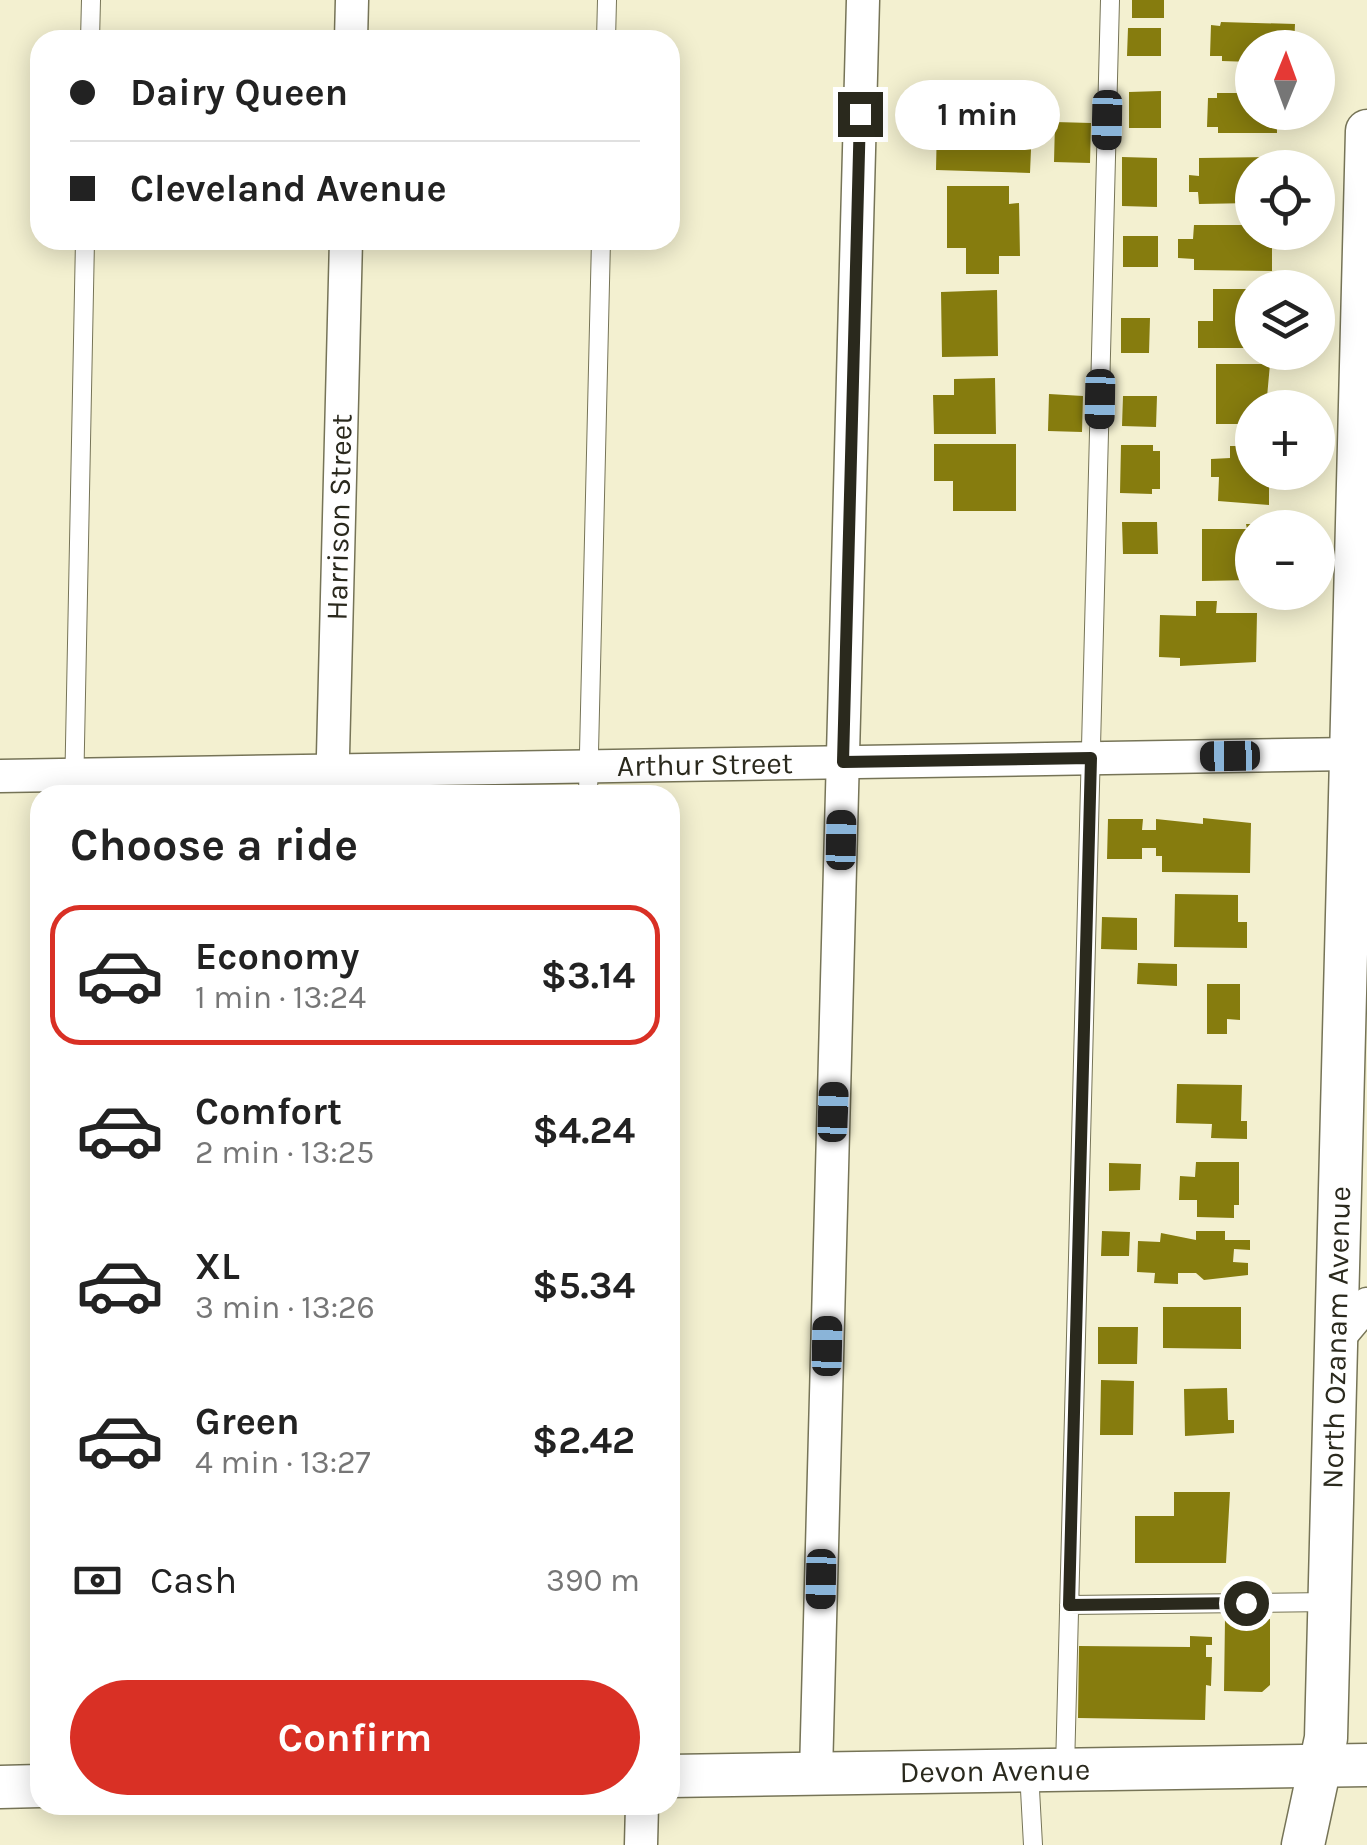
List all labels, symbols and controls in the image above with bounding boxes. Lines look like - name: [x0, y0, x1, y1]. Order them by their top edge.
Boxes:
- north arrow: [1235, 30, 1335, 130]
- map controls: [1235, 30, 1335, 610]
- text: Dairy Queen: [130, 70, 348, 115]
- callout: 1 min: [895, 79, 1060, 149]
- car: [1091, 90, 1123, 150]
- route end: [838, 92, 883, 137]
- text: 1 min: [937, 96, 1018, 133]
- button: locate: [1235, 150, 1335, 250]
- text: Cleveland Avenue: [130, 166, 447, 211]
- button: layers: [1235, 270, 1335, 370]
- car: [1084, 369, 1116, 429]
- button: +: [1235, 390, 1335, 490]
- street label: Harrison Street: [318, 413, 360, 621]
- button: −: [1235, 510, 1335, 610]
- car: [1200, 740, 1260, 772]
- street label: Arthur Street: [617, 745, 793, 784]
- car: [825, 810, 857, 870]
- text: Choose a ride: [70, 819, 358, 871]
- icon: car: [75, 930, 165, 1020]
- text: Economy: [195, 934, 359, 979]
- text: $3.14: [541, 953, 635, 998]
- text: 1 min · 13:24: [195, 979, 366, 1016]
- car: [817, 1081, 849, 1143]
- icon: car: [75, 1085, 165, 1175]
- text: Comfort: [195, 1089, 342, 1134]
- text: $4.24: [532, 1108, 635, 1153]
- text: 2 min · 13:25: [195, 1134, 374, 1171]
- street label: North Ozanam Avenue: [1314, 1186, 1358, 1490]
- icon: car: [75, 1240, 165, 1330]
- text: XL: [195, 1244, 240, 1289]
- text: $5.34: [532, 1263, 635, 1308]
- text: 3 min · 13:26: [195, 1289, 375, 1326]
- car: [811, 1316, 843, 1376]
- icon: car: [75, 1395, 165, 1485]
- text: Green: [195, 1399, 300, 1444]
- text: $2.42: [532, 1418, 635, 1463]
- text: 4 min · 13:27: [195, 1444, 371, 1481]
- car: [805, 1549, 837, 1609]
- icon: cash: [70, 1553, 125, 1608]
- text: Cash: [150, 1558, 237, 1603]
- text: 390 m: [546, 1562, 640, 1599]
- route start: [1224, 1581, 1269, 1626]
- button: Confirm: [70, 1680, 640, 1795]
- street label: Devon Avenue: [899, 1751, 1091, 1790]

